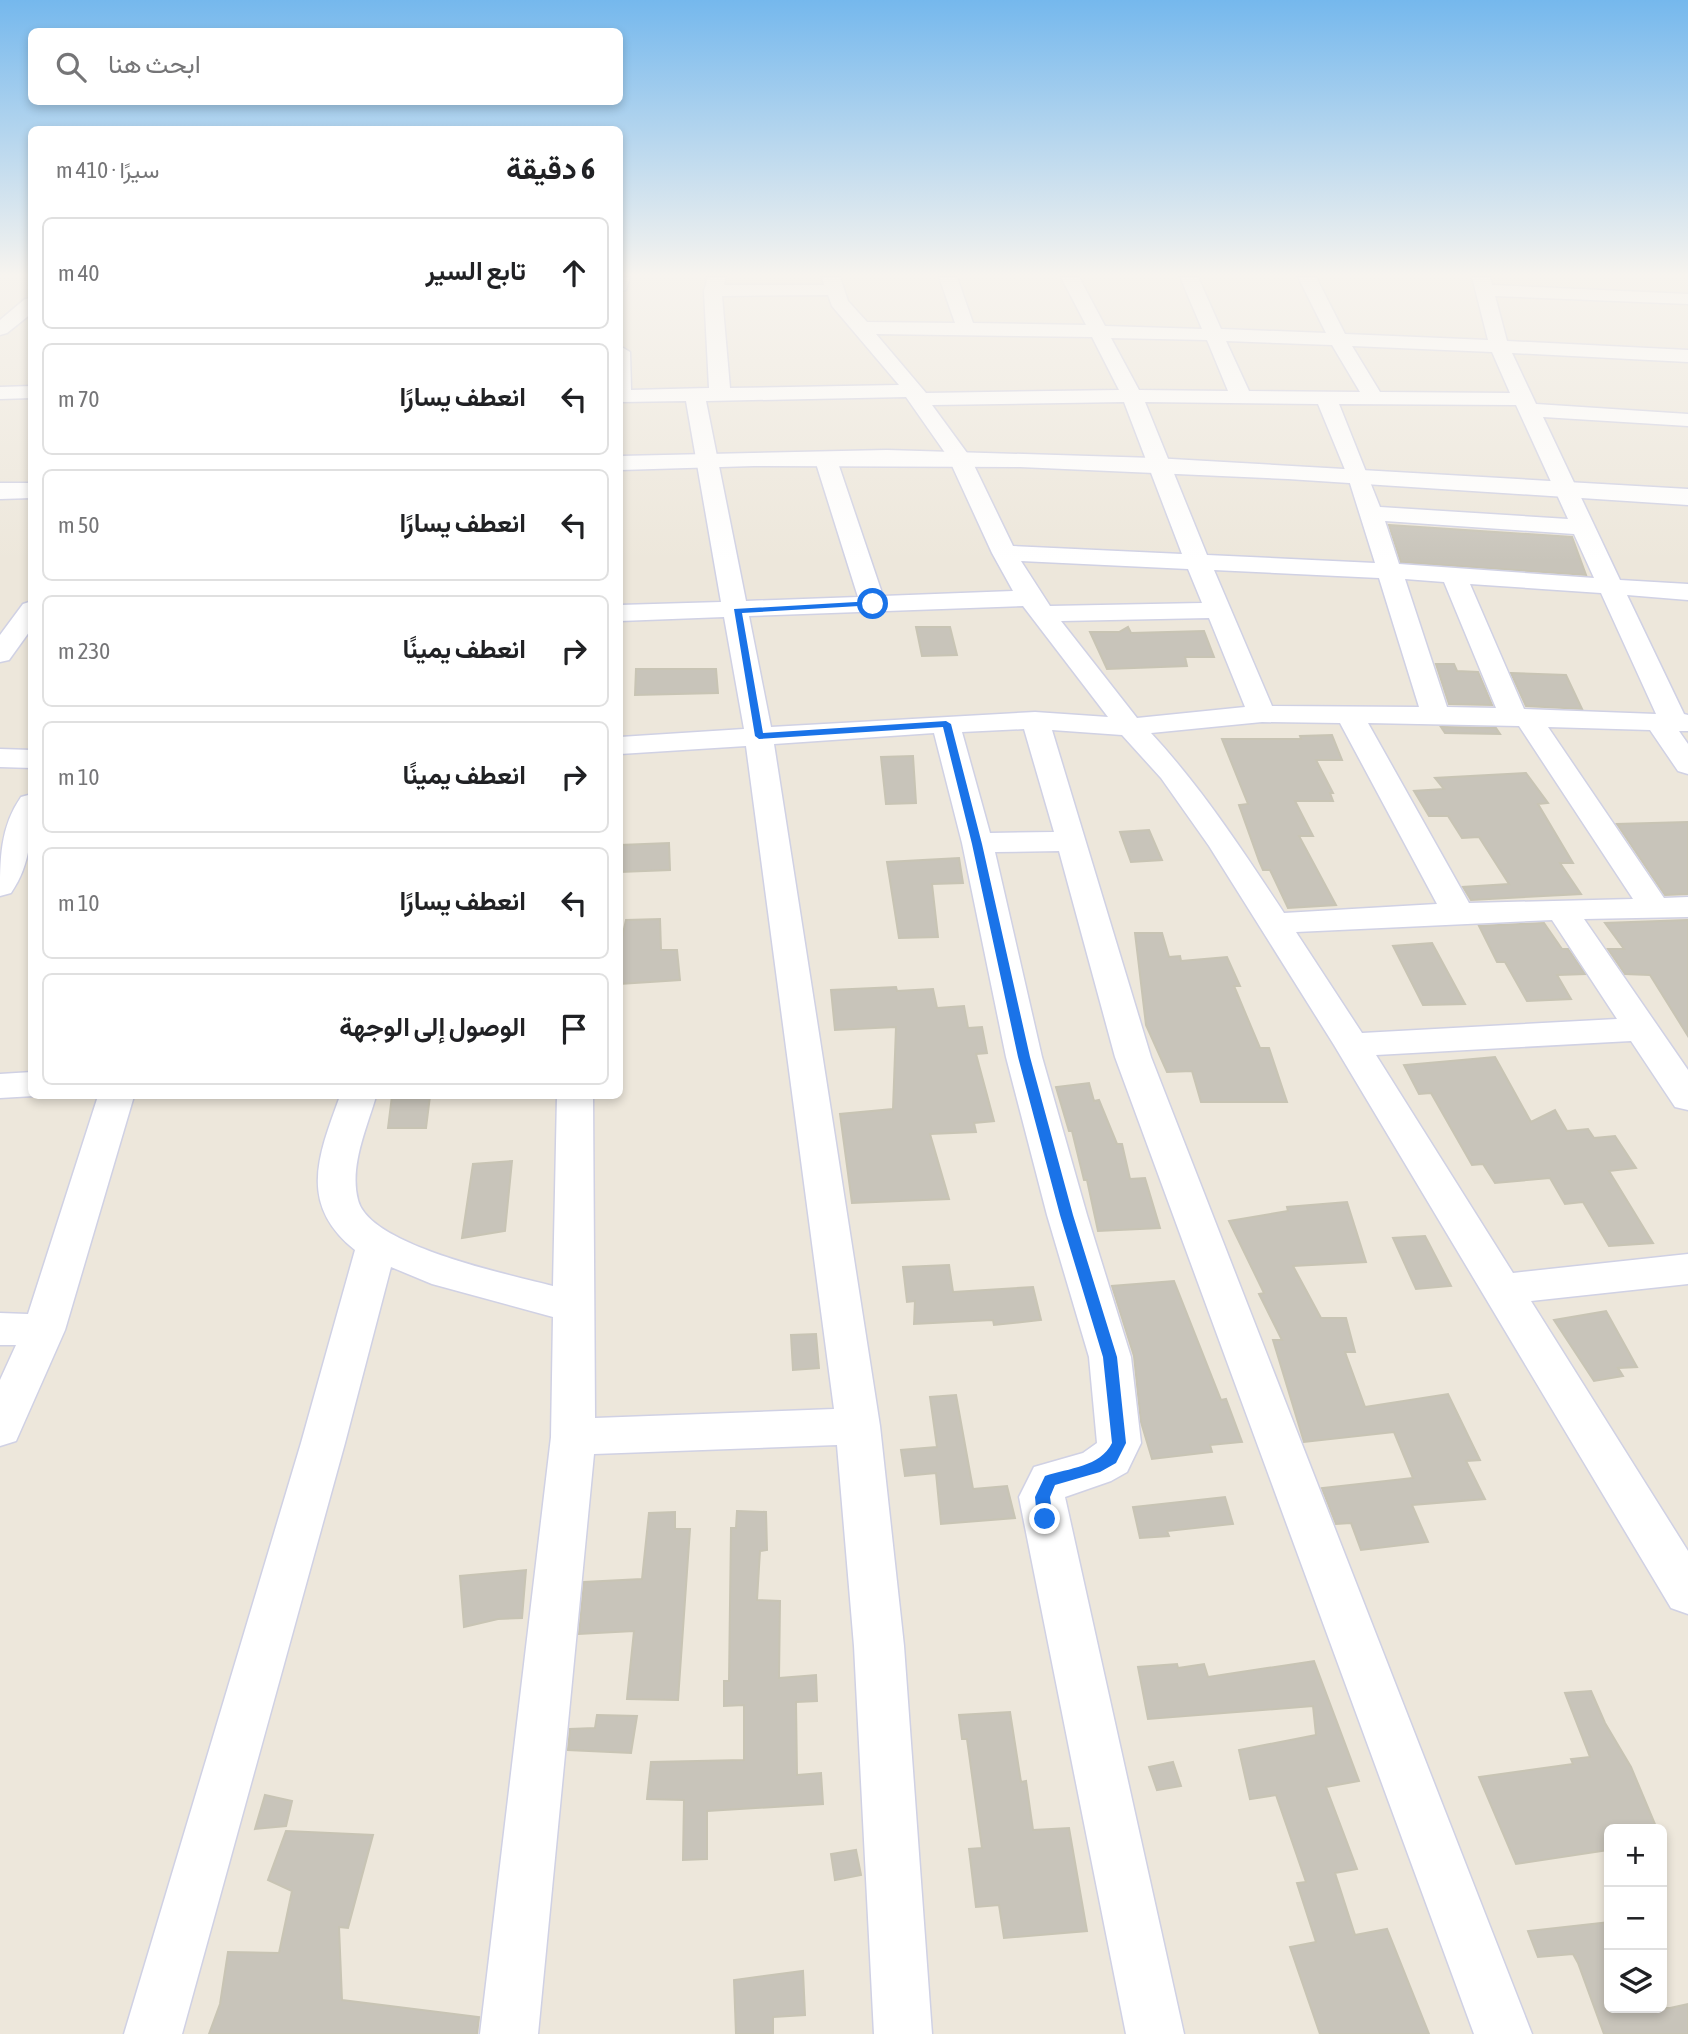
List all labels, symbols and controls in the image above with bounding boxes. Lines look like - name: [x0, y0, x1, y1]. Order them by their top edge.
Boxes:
- search box: [28, 28, 623, 105]
- icon: search: [52, 48, 90, 86]
- text: ابحث هنا: [108, 49, 201, 79]
- text: 6 دقيقة: [506, 151, 595, 185]
- text: سيرًا · 410 m: [56, 157, 159, 183]
- icon: ahead: [555, 254, 593, 292]
- text: تابع السير: [425, 256, 526, 286]
- text: 40 m: [58, 260, 99, 286]
- icon: left: [555, 380, 593, 418]
- text: انعطف يسارًا: [399, 382, 526, 412]
- text: 70 m: [58, 386, 99, 412]
- icon: left: [555, 506, 593, 544]
- text: انعطف يسارًا: [399, 508, 526, 538]
- text: 50 m: [58, 512, 99, 538]
- route start: [857, 588, 888, 619]
- icon: right: [555, 632, 593, 670]
- text: انعطف يمينًا: [403, 634, 526, 664]
- text: 230 m: [58, 638, 110, 664]
- icon: right: [555, 758, 593, 796]
- text: انعطف يمينًا: [403, 760, 526, 790]
- text: 10 m: [58, 764, 99, 790]
- icon: left: [555, 884, 593, 922]
- text: انعطف يسارًا: [399, 886, 526, 916]
- text: 10 m: [58, 890, 99, 916]
- icon: arrive: [555, 1010, 593, 1048]
- text: الوصول إلى الوجهة: [339, 1012, 526, 1042]
- route end: [1029, 1503, 1060, 1534]
- map controls: [1604, 1824, 1667, 2013]
- button: +: [1604, 1824, 1667, 1887]
- button: −: [1604, 1887, 1667, 1950]
- button: layers: [1604, 1950, 1667, 2013]

